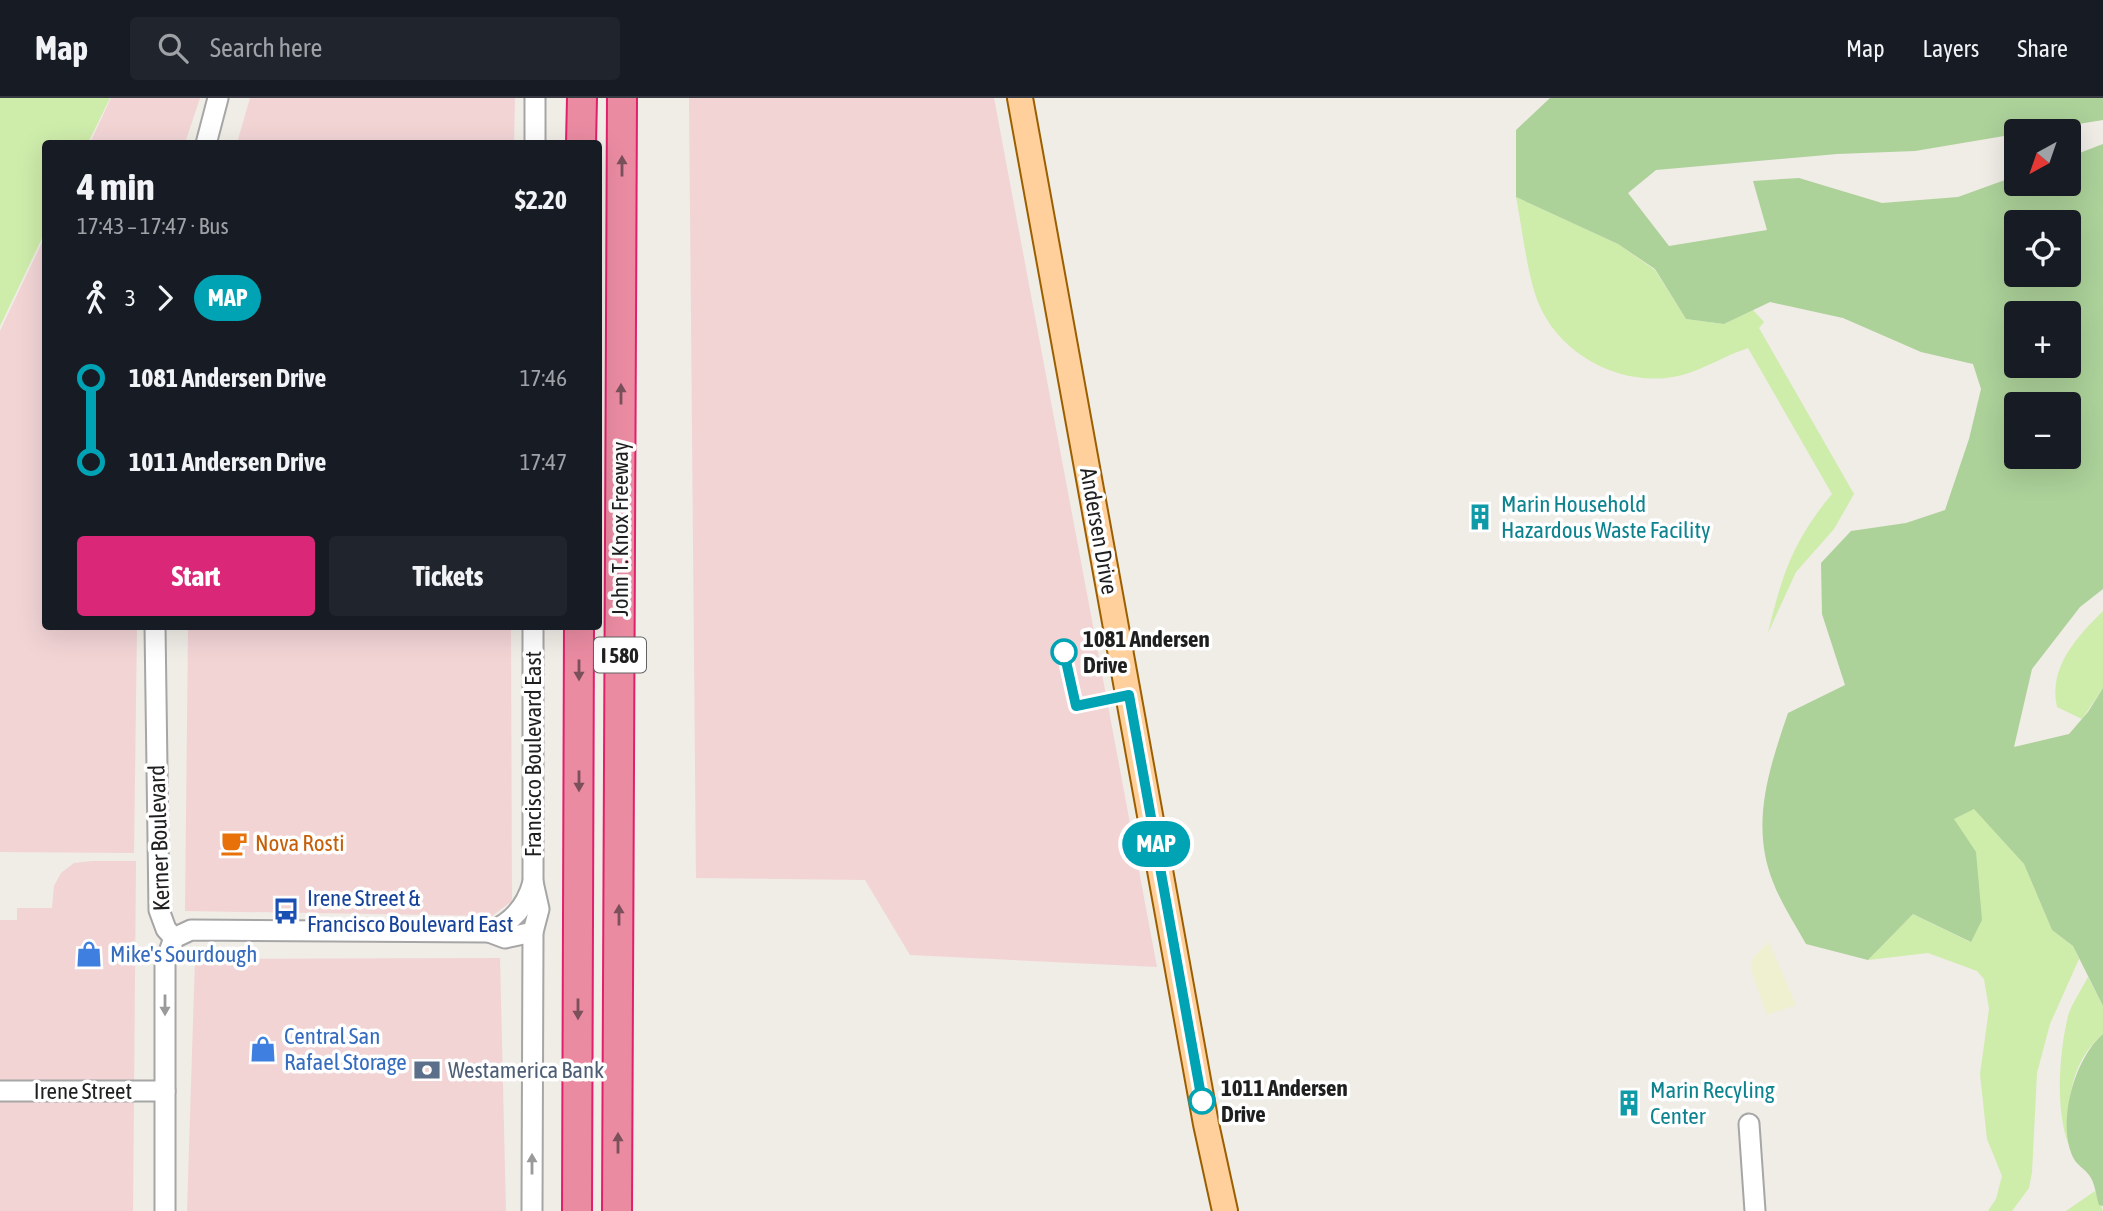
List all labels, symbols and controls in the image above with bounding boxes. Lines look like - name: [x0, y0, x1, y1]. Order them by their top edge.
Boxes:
- search box: [130, 17, 620, 80]
- text: Map: [35, 29, 88, 67]
- icon: search: [154, 29, 192, 67]
- text: Search here: [210, 33, 322, 63]
- text: Map: [1846, 35, 1885, 62]
- text: Layers: [1923, 35, 1979, 62]
- text: Share: [2017, 35, 2068, 62]
- north arrow: [2004, 119, 2081, 196]
- map controls: [2004, 119, 2081, 469]
- one-way arrow: [616, 155, 628, 177]
- text: 4 min: [77, 165, 155, 208]
- text: $2.20: [515, 185, 567, 215]
- button: locate: [2004, 210, 2081, 287]
- text: 17:43 – 17:47 · Bus: [77, 213, 229, 239]
- icon: walk: [77, 279, 115, 317]
- icon: forward: [146, 279, 184, 317]
- text: MAP: [208, 284, 247, 311]
- text: 3: [125, 285, 136, 311]
- button: +: [2004, 301, 2081, 378]
- text: 1081 Andersen Drive: [129, 363, 326, 393]
- text: 17:46: [520, 365, 567, 391]
- one-way arrow: [615, 383, 627, 405]
- button: −: [2004, 392, 2081, 469]
- street label: John T. Knox Freeway: [607, 441, 633, 617]
- text: 1011 Andersen Drive: [129, 447, 326, 477]
- text: 17:47: [520, 449, 567, 475]
- street label: Andersen Drive: [1075, 466, 1123, 596]
- place label: Marin Household Hazardous Waste Facility: [1501, 491, 1710, 543]
- building icon: Marin Household Hazardous Waste Facility: [1465, 502, 1495, 532]
- button: Start: [77, 536, 315, 616]
- button: Tickets: [329, 536, 567, 616]
- place label: 1081 Andersen Drive: [1083, 626, 1210, 678]
- road number: I 580: [594, 638, 646, 672]
- marker: 1081 Andersen Drive: [1051, 639, 1077, 665]
- street label: Francisco Boulevard East: [520, 651, 546, 857]
- one-way arrow: [573, 659, 585, 681]
- street label: Kerner Boulevard: [143, 765, 175, 911]
- one-way arrow: [573, 770, 585, 792]
- line badge: MAP: [1116, 821, 1196, 867]
- cafe icon: Nova Rosti: [219, 828, 249, 858]
- place label: Nova Rosti: [255, 830, 345, 856]
- text: MAP: [1136, 830, 1176, 857]
- place label: Irene Street & Francisco Boulevard East: [307, 885, 513, 937]
- bus stop icon: Irene Street & Francisco Boulevard East: [271, 896, 301, 926]
- one-way arrow: [613, 904, 625, 926]
- shop icon: Mike's Sourdough: [74, 939, 104, 969]
- place label: Mike's Sourdough: [110, 941, 257, 967]
- one-way arrow: [160, 994, 171, 1016]
- one-way arrow: [572, 998, 584, 1020]
- place label: Central San Rafael Storage: [284, 1023, 407, 1075]
- shop icon: Central San Rafael Storage: [248, 1034, 278, 1064]
- bank icon: Westamerica Bank: [412, 1055, 442, 1085]
- place label: Westamerica Bank: [448, 1057, 604, 1083]
- place label: 1011 Andersen Drive: [1221, 1075, 1348, 1127]
- place label: Marin Recyling Center: [1650, 1077, 1775, 1129]
- street label: Irene Street: [34, 1078, 132, 1104]
- marker: 1011 Andersen Drive: [1189, 1088, 1215, 1114]
- building icon: Marin Recyling Center: [1614, 1088, 1644, 1118]
- one-way arrow: [612, 1132, 623, 1154]
- one-way arrow: [526, 1152, 538, 1174]

